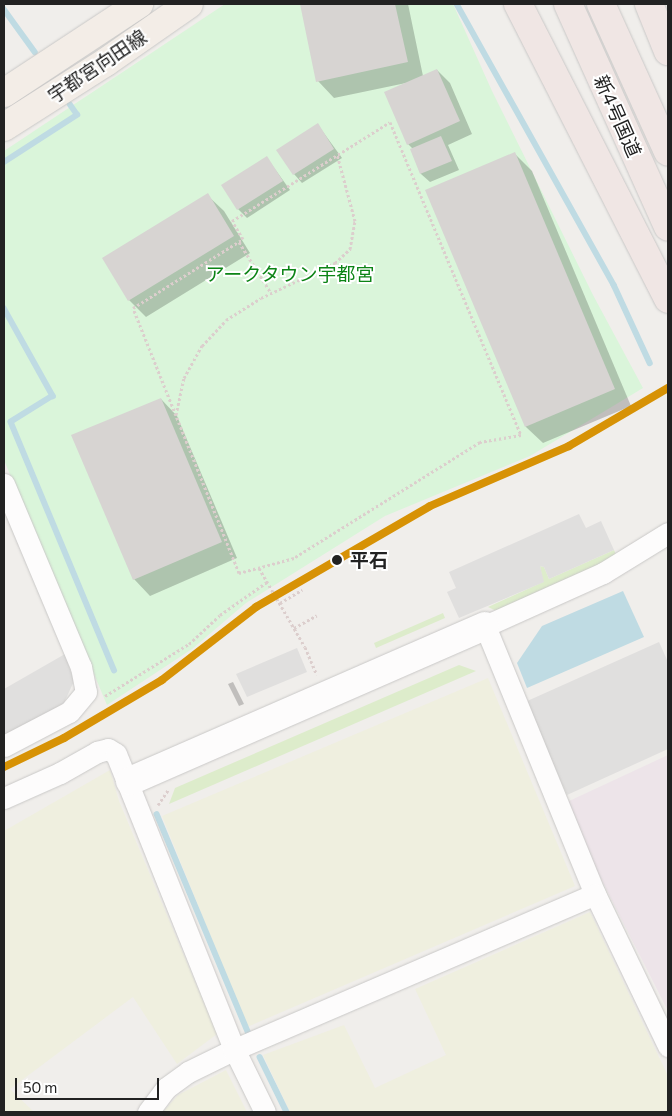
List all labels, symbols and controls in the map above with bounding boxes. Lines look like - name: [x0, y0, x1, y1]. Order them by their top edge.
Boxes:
- street label: 宇都宮向田線: [43, 25, 151, 107]
- street label: 新4号国道: [590, 71, 646, 161]
- park label: アークタウン宇都宮: [205, 263, 375, 285]
- place label: 平石: [350, 549, 388, 571]
- marker: 平石: [328, 551, 346, 569]
- scale bar: [18, 1068, 161, 1100]
- text: 50 m: [23, 1078, 57, 1096]

